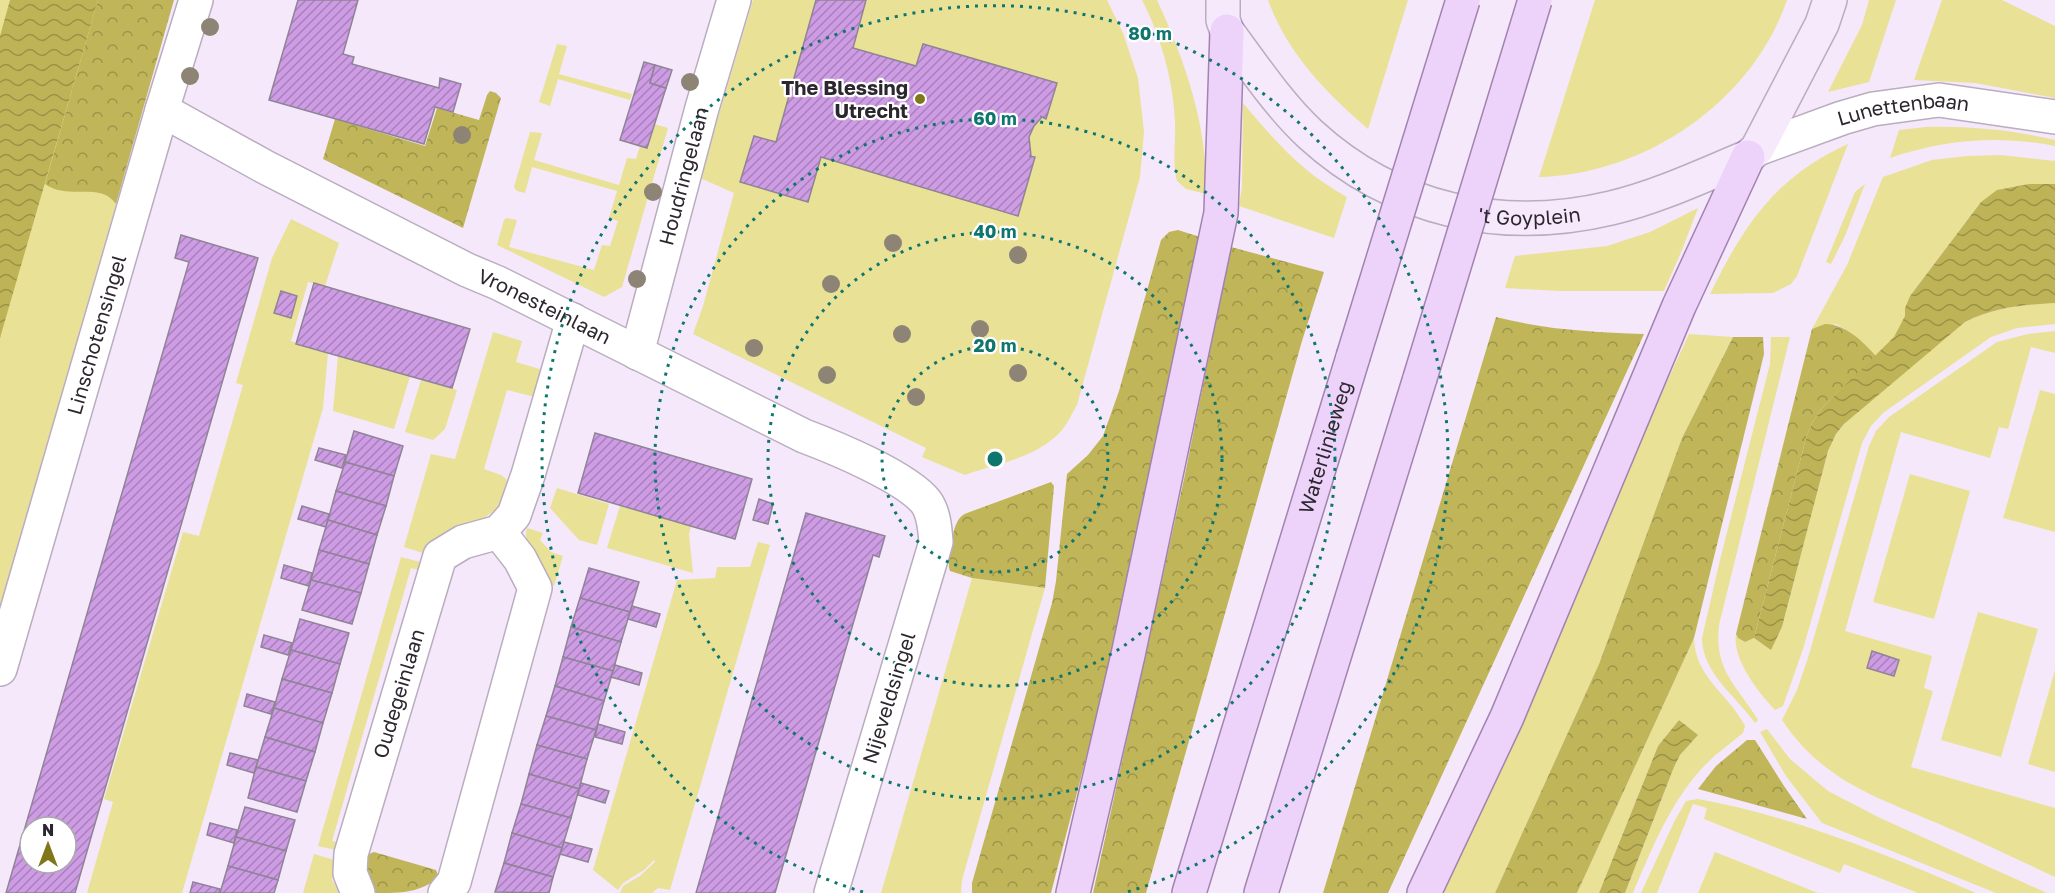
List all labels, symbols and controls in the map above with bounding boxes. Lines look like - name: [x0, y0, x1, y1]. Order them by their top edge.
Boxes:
- text: 80 m: [1128, 22, 1172, 44]
- place label: The Blessing Utrecht: [781, 75, 908, 122]
- street label: Lunettenbaan: [1834, 87, 1971, 130]
- marker: The Blessing Utrecht: [913, 92, 927, 106]
- street label: Houdringelaan: [653, 104, 713, 248]
- text: 60 m: [973, 107, 1017, 129]
- street label: 't Goyplein: [1477, 201, 1582, 229]
- text: 40 m: [973, 220, 1017, 242]
- street label: Linschotensingel: [61, 252, 130, 417]
- street label: Vronesteinlaan: [475, 263, 615, 349]
- text: 20 m: [974, 334, 1016, 356]
- street label: Waterlinieweg: [1293, 378, 1356, 516]
- centre of rings: [985, 449, 1005, 469]
- street label: Oudegeinlaan: [367, 626, 429, 761]
- street label: Nijeveldsingel: [857, 629, 919, 767]
- north arrow: [18, 815, 78, 875]
- text: N: [42, 820, 54, 840]

